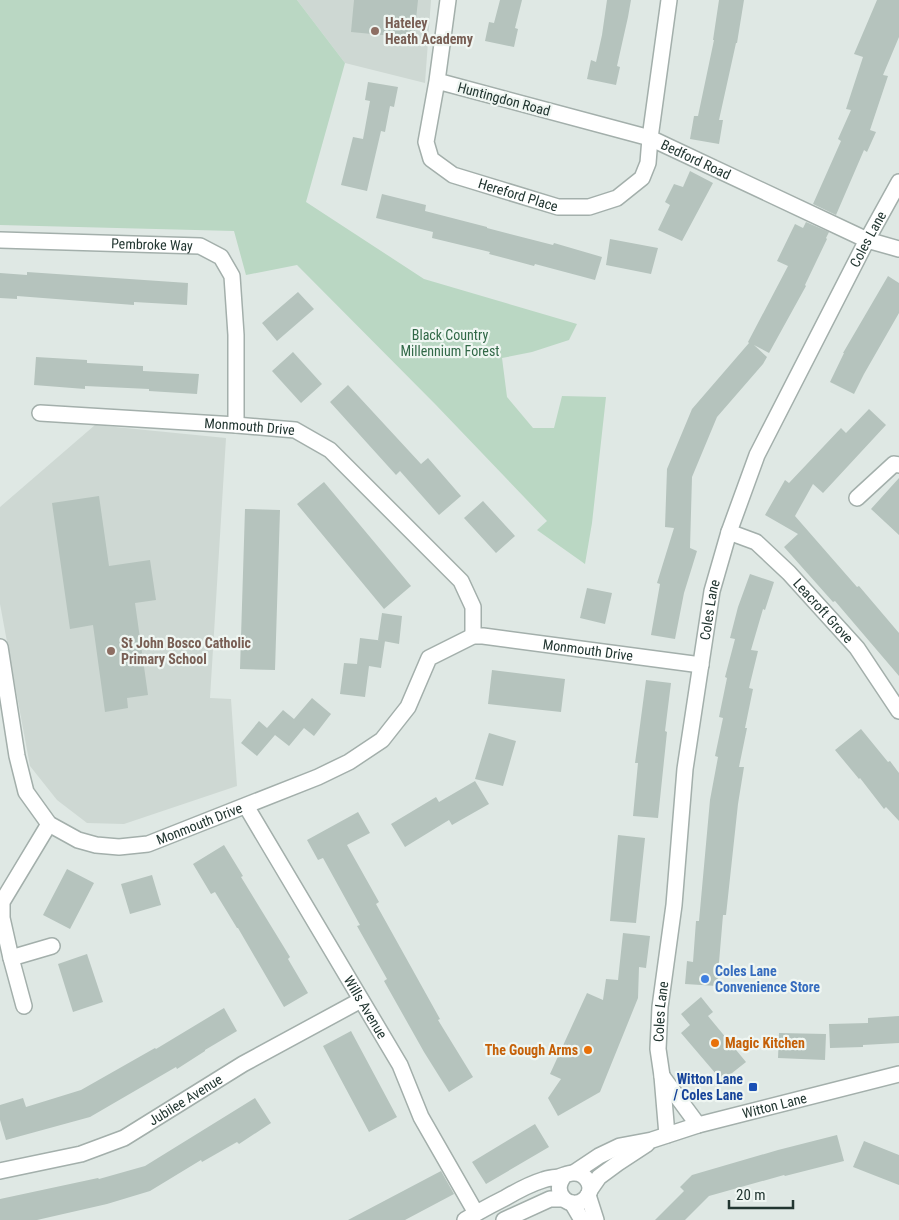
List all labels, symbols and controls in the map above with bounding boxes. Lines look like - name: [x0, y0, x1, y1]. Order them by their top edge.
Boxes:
- place label: Hateley Heath Academy: [385, 15, 474, 47]
- marker: Hateley Heath Academy: [369, 25, 381, 37]
- street label: Huntingdon Road: [456, 79, 552, 119]
- street label: Bedford Road: [658, 136, 733, 183]
- street label: Hereford Place: [476, 175, 560, 215]
- street label: Coles Lane: [846, 208, 890, 270]
- street label: Pembroke Way: [111, 235, 193, 254]
- park label: Black Country Millennium Forest: [401, 327, 499, 359]
- street label: Monmouth Drive: [204, 415, 296, 438]
- street label: Leacroft Grove: [790, 575, 857, 647]
- street label: Coles Lane: [697, 577, 723, 641]
- place label: St John Bosco Catholic Primary School: [121, 635, 251, 667]
- street label: Monmouth Drive: [542, 636, 634, 664]
- marker: St John Bosco Catholic Primary School: [105, 645, 117, 657]
- street label: Monmouth Drive: [154, 800, 245, 848]
- place label: Coles Lane Convenience Store: [715, 963, 820, 995]
- street label: Wills Avenue: [341, 973, 391, 1042]
- marker: Coles Lane Convenience Store: [699, 973, 711, 985]
- street label: Coles Lane: [650, 980, 672, 1042]
- place label: Magic Kitchen: [725, 1035, 805, 1051]
- marker: Magic Kitchen: [709, 1037, 721, 1049]
- place label: The Gough Arms: [485, 1042, 578, 1058]
- marker: The Gough Arms: [582, 1044, 594, 1056]
- street label: Jubilee Avenue: [146, 1071, 226, 1129]
- place label: Witton Lane / Coles Lane: [673, 1071, 743, 1103]
- marker: Witton Lane / Coles Lane: [747, 1081, 759, 1093]
- street label: Witton Lane: [741, 1090, 809, 1121]
- scale bar: [729, 1178, 793, 1210]
- text: 20 m: [736, 1186, 766, 1204]

